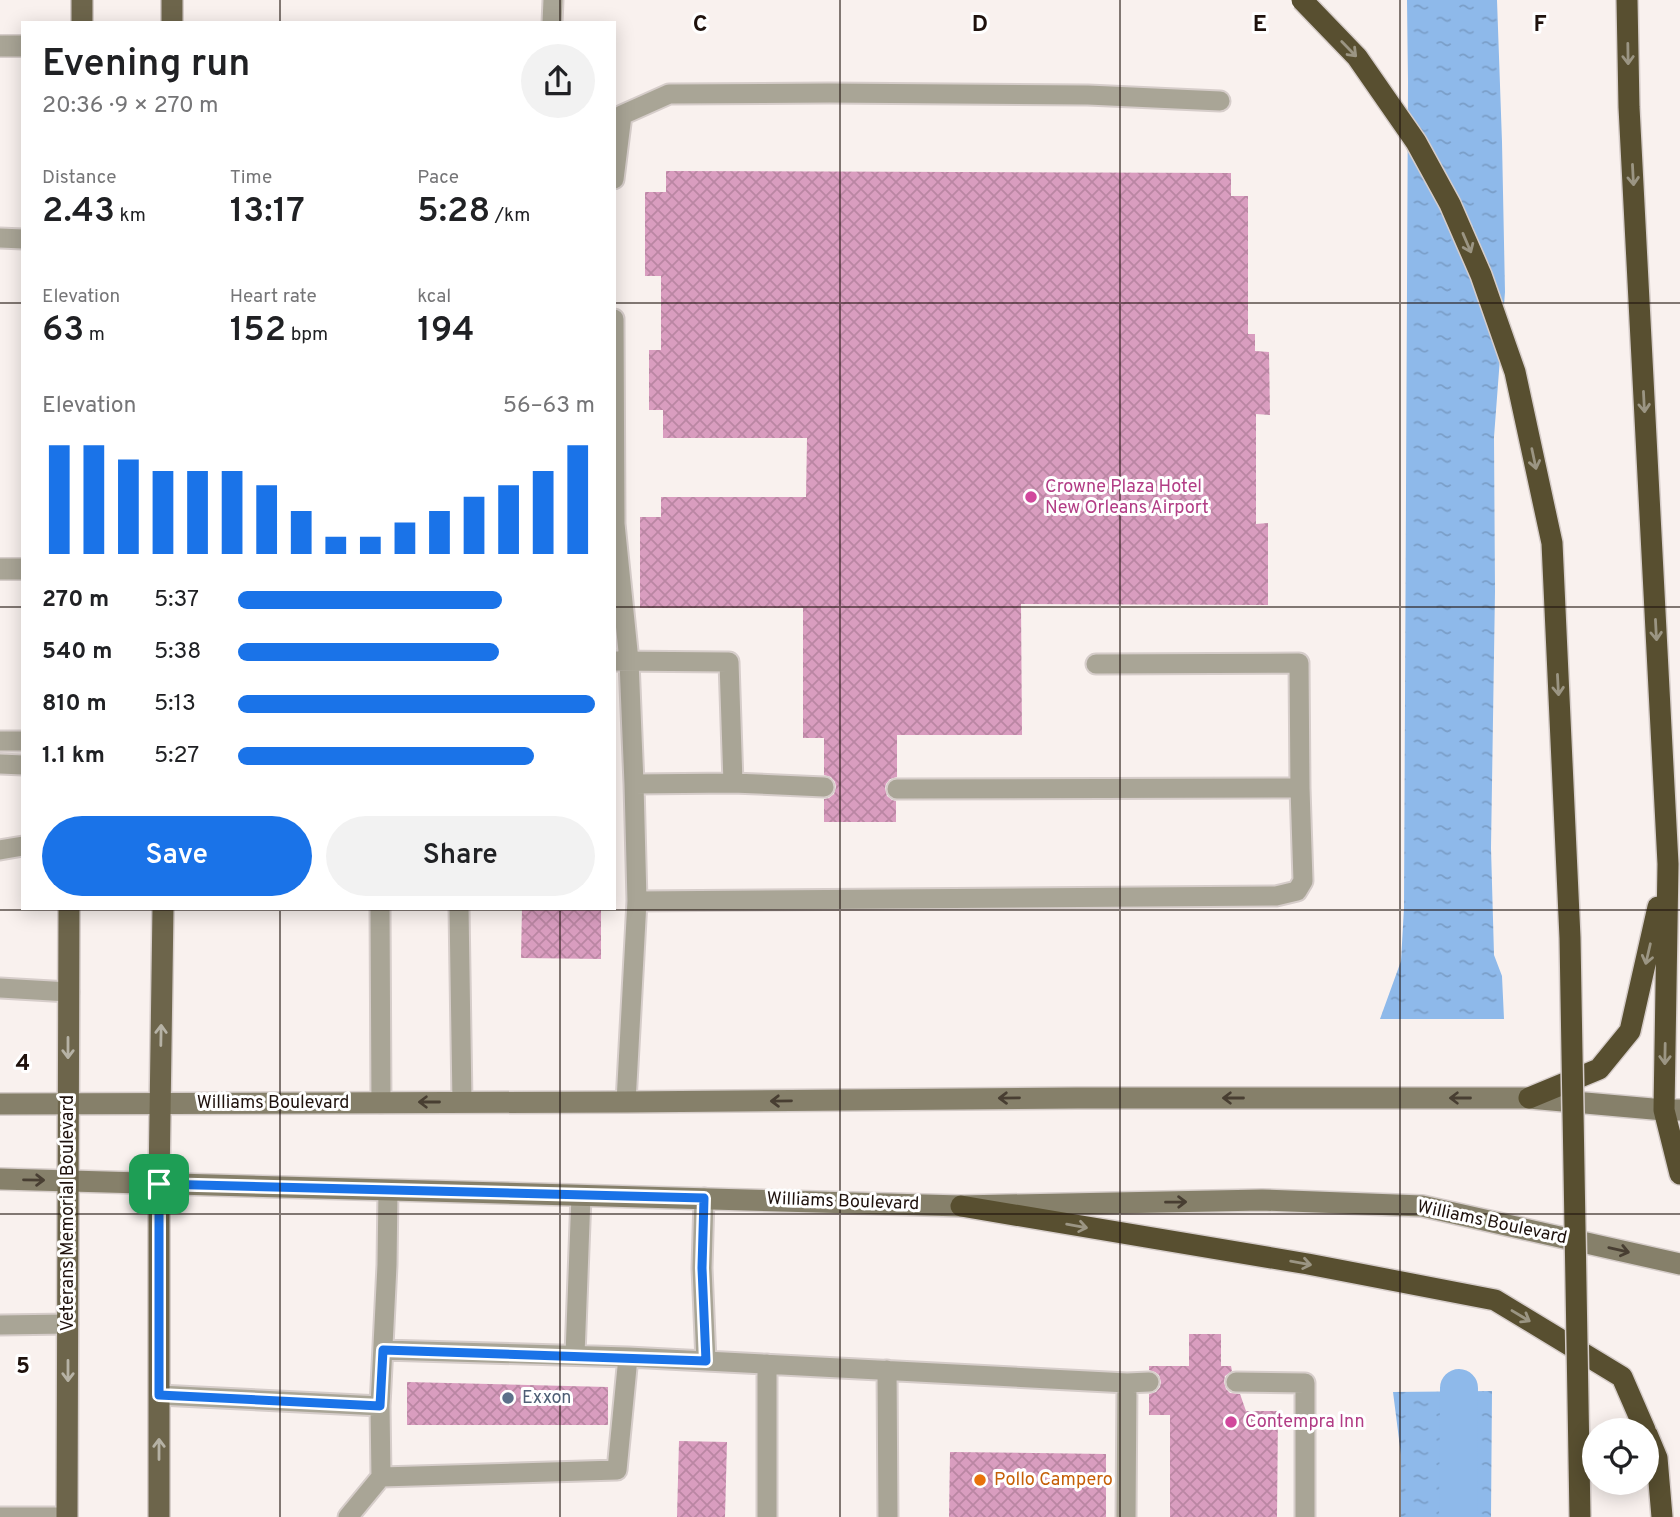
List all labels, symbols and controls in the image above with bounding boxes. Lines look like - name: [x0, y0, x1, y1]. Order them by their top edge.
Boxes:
- text: C: [693, 11, 707, 40]
- text: D: [972, 11, 988, 40]
- text: E: [1253, 11, 1267, 40]
- text: F: [1533, 11, 1547, 40]
- one-way arrow: [1341, 40, 1358, 57]
- text: Evening run: [42, 41, 250, 90]
- one-way arrow: [1621, 42, 1635, 65]
- button: share: [521, 44, 595, 118]
- text: 20:36 · 9 × 270 m: [42, 92, 219, 121]
- one-way arrow: [1626, 164, 1639, 187]
- text: Distance: [42, 166, 117, 190]
- text: Time: [230, 166, 272, 190]
- text: Pace: [417, 166, 459, 190]
- text: 2.43: [42, 190, 115, 234]
- text: 13:17: [230, 190, 305, 234]
- text: 5:28: [417, 190, 490, 234]
- text: km: [115, 204, 146, 228]
- text: /km: [490, 204, 530, 228]
- one-way arrow: [1461, 232, 1474, 253]
- text: Elevation: [42, 285, 120, 309]
- text: Heart rate: [230, 285, 317, 309]
- text: kcal: [417, 285, 451, 309]
- text: 63: [42, 309, 84, 353]
- text: 152: [230, 309, 286, 353]
- text: 194: [417, 309, 475, 353]
- text: m: [84, 323, 105, 347]
- text: bpm: [286, 323, 328, 347]
- one-way arrow: [1638, 391, 1651, 414]
- text: Elevation: [42, 392, 137, 421]
- text: 56–63 m: [503, 392, 595, 421]
- one-way arrow: [1527, 447, 1541, 470]
- place label: Crowne Plaza Hotel New Orleans Airport: [1045, 476, 1209, 520]
- marker: Crowne Plaza Hotel New Orleans Airport: [1023, 489, 1039, 505]
- text: 270 m: [42, 586, 109, 615]
- text: 5:37: [154, 586, 199, 615]
- one-way arrow: [1650, 618, 1663, 641]
- text: 540 m: [42, 638, 112, 667]
- text: 5:38: [154, 638, 201, 667]
- one-way arrow: [1552, 673, 1565, 696]
- text: 810 m: [42, 690, 107, 719]
- text: 5:13: [154, 690, 196, 719]
- text: 1.1 km: [42, 742, 105, 771]
- text: 5:27: [154, 742, 199, 771]
- button: Save: [42, 816, 312, 896]
- button: Share: [326, 816, 595, 896]
- one-way arrow: [1640, 942, 1654, 965]
- one-way arrow: [155, 1024, 168, 1047]
- one-way arrow: [61, 1036, 75, 1059]
- one-way arrow: [1658, 1043, 1672, 1066]
- text: 4: [16, 1050, 30, 1079]
- one-way arrow: [1222, 1091, 1245, 1105]
- one-way arrow: [1449, 1091, 1472, 1105]
- street label: Williams Boulevard: [197, 1092, 349, 1115]
- one-way arrow: [998, 1092, 1021, 1105]
- one-way arrow: [770, 1094, 793, 1108]
- street label: Veterans Memorial Boulevard: [57, 1095, 80, 1331]
- one-way arrow: [418, 1095, 441, 1109]
- pin: [129, 1154, 189, 1214]
- icon: arrive: [140, 1165, 178, 1203]
- one-way arrow: [22, 1173, 45, 1187]
- street label: Williams Boulevard: [766, 1188, 920, 1216]
- one-way arrow: [1165, 1195, 1188, 1208]
- street label: Williams Boulevard: [1415, 1196, 1569, 1250]
- one-way arrow: [1065, 1220, 1088, 1233]
- one-way arrow: [1608, 1245, 1630, 1258]
- one-way arrow: [1289, 1257, 1312, 1270]
- one-way arrow: [1510, 1309, 1530, 1323]
- text: 5: [16, 1353, 30, 1382]
- one-way arrow: [61, 1359, 75, 1382]
- place label: Exxon: [522, 1387, 571, 1410]
- marker: Exxon: [500, 1390, 516, 1406]
- place label: Contempra Inn: [1245, 1411, 1365, 1434]
- marker: Contempra Inn: [1223, 1414, 1239, 1430]
- map controls: [1582, 1418, 1659, 1495]
- button: locate: [1582, 1418, 1659, 1495]
- one-way arrow: [152, 1438, 166, 1461]
- place label: Pollo Campero: [994, 1469, 1113, 1492]
- marker: Pollo Campero: [972, 1472, 988, 1488]

